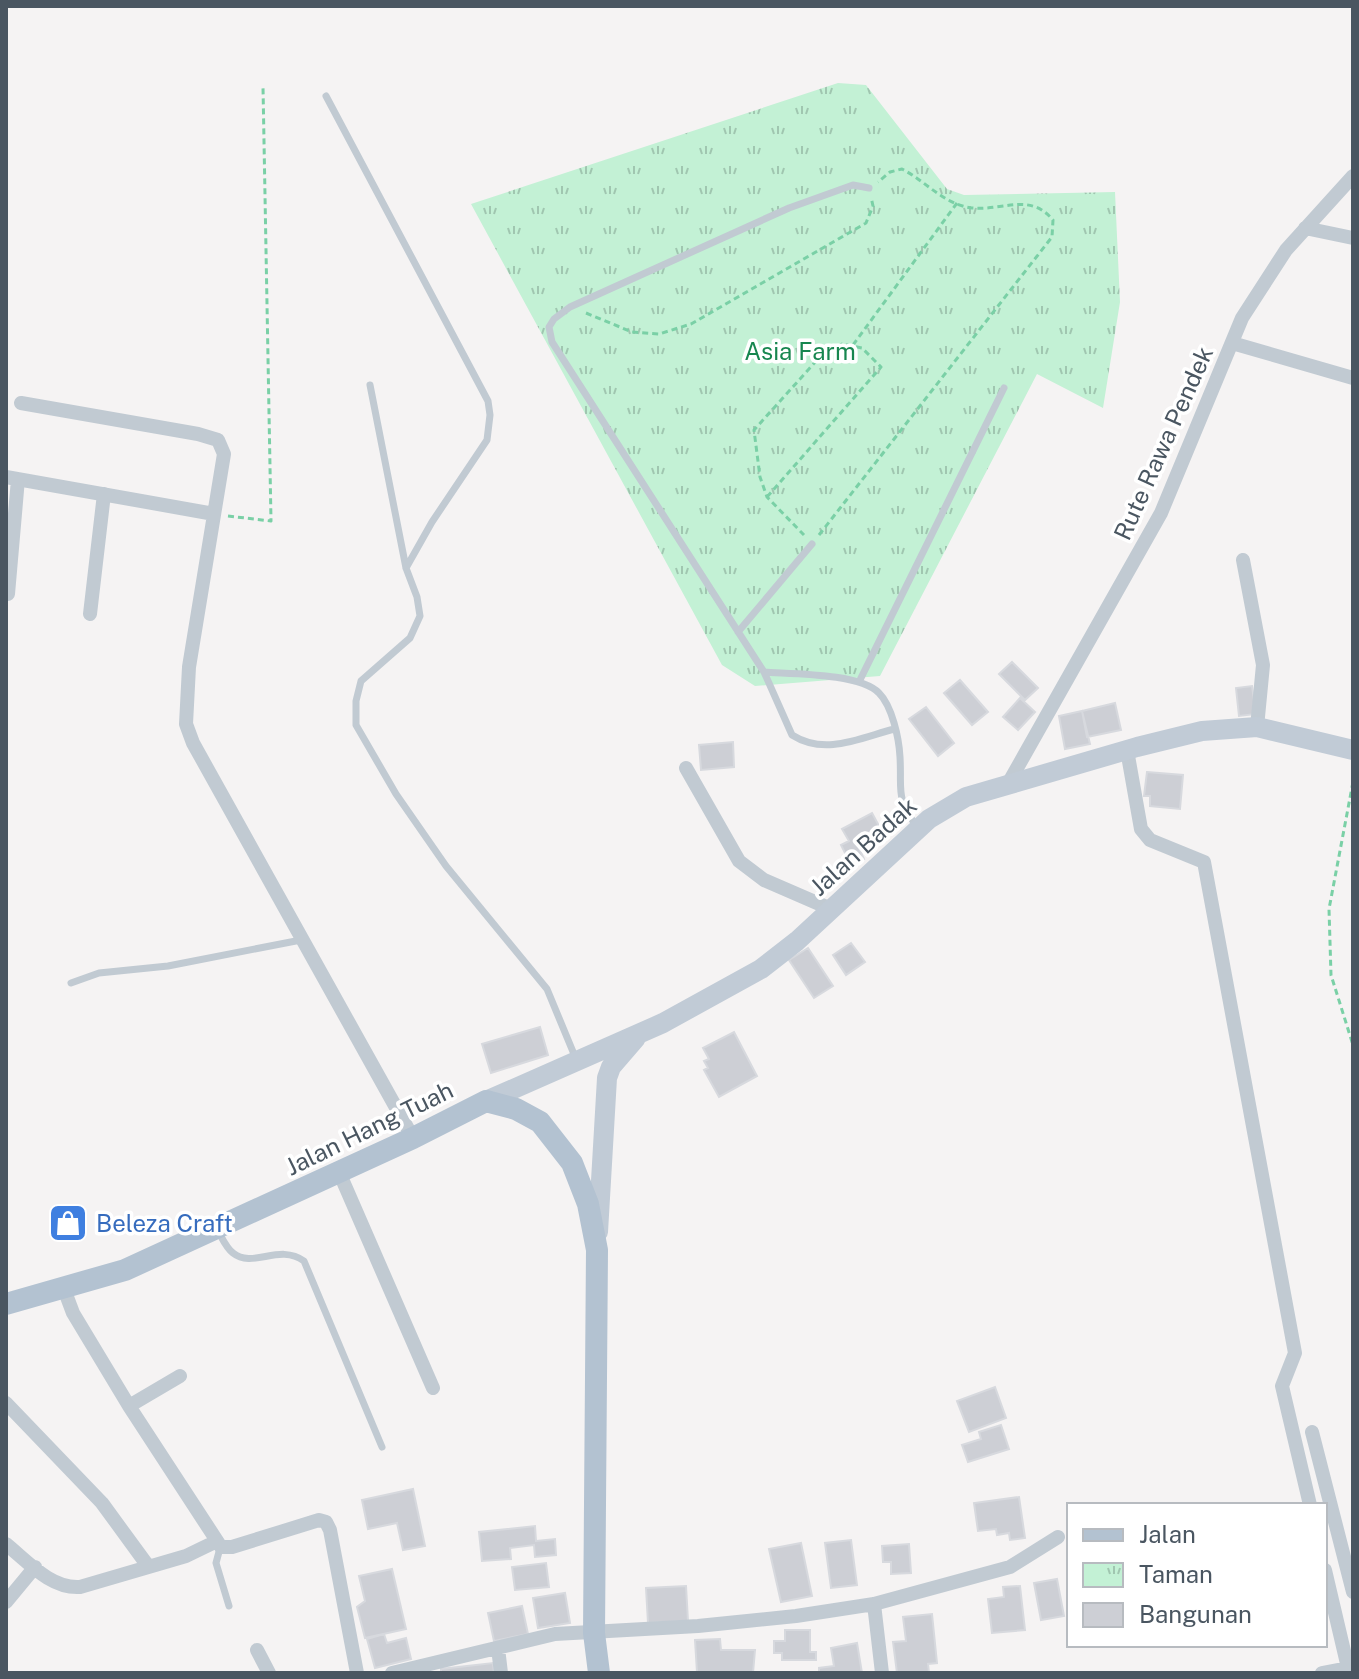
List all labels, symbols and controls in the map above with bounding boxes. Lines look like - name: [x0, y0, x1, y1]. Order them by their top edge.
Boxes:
- park label: Asia Farm: [744, 337, 856, 365]
- street label: Rute Rawa Pendek: [1108, 342, 1218, 544]
- street label: Jalan Badak: [804, 791, 922, 901]
- street label: Jalan Hang Tuah: [281, 1075, 457, 1181]
- shop icon: Beleza Craft: [47, 1202, 89, 1244]
- place label: Beleza Craft: [96, 1209, 233, 1237]
- legend: [1067, 1503, 1327, 1647]
- text: Jalan: [1139, 1520, 1196, 1548]
- text: Taman: [1139, 1560, 1213, 1588]
- text: Bangunan: [1139, 1600, 1252, 1628]

